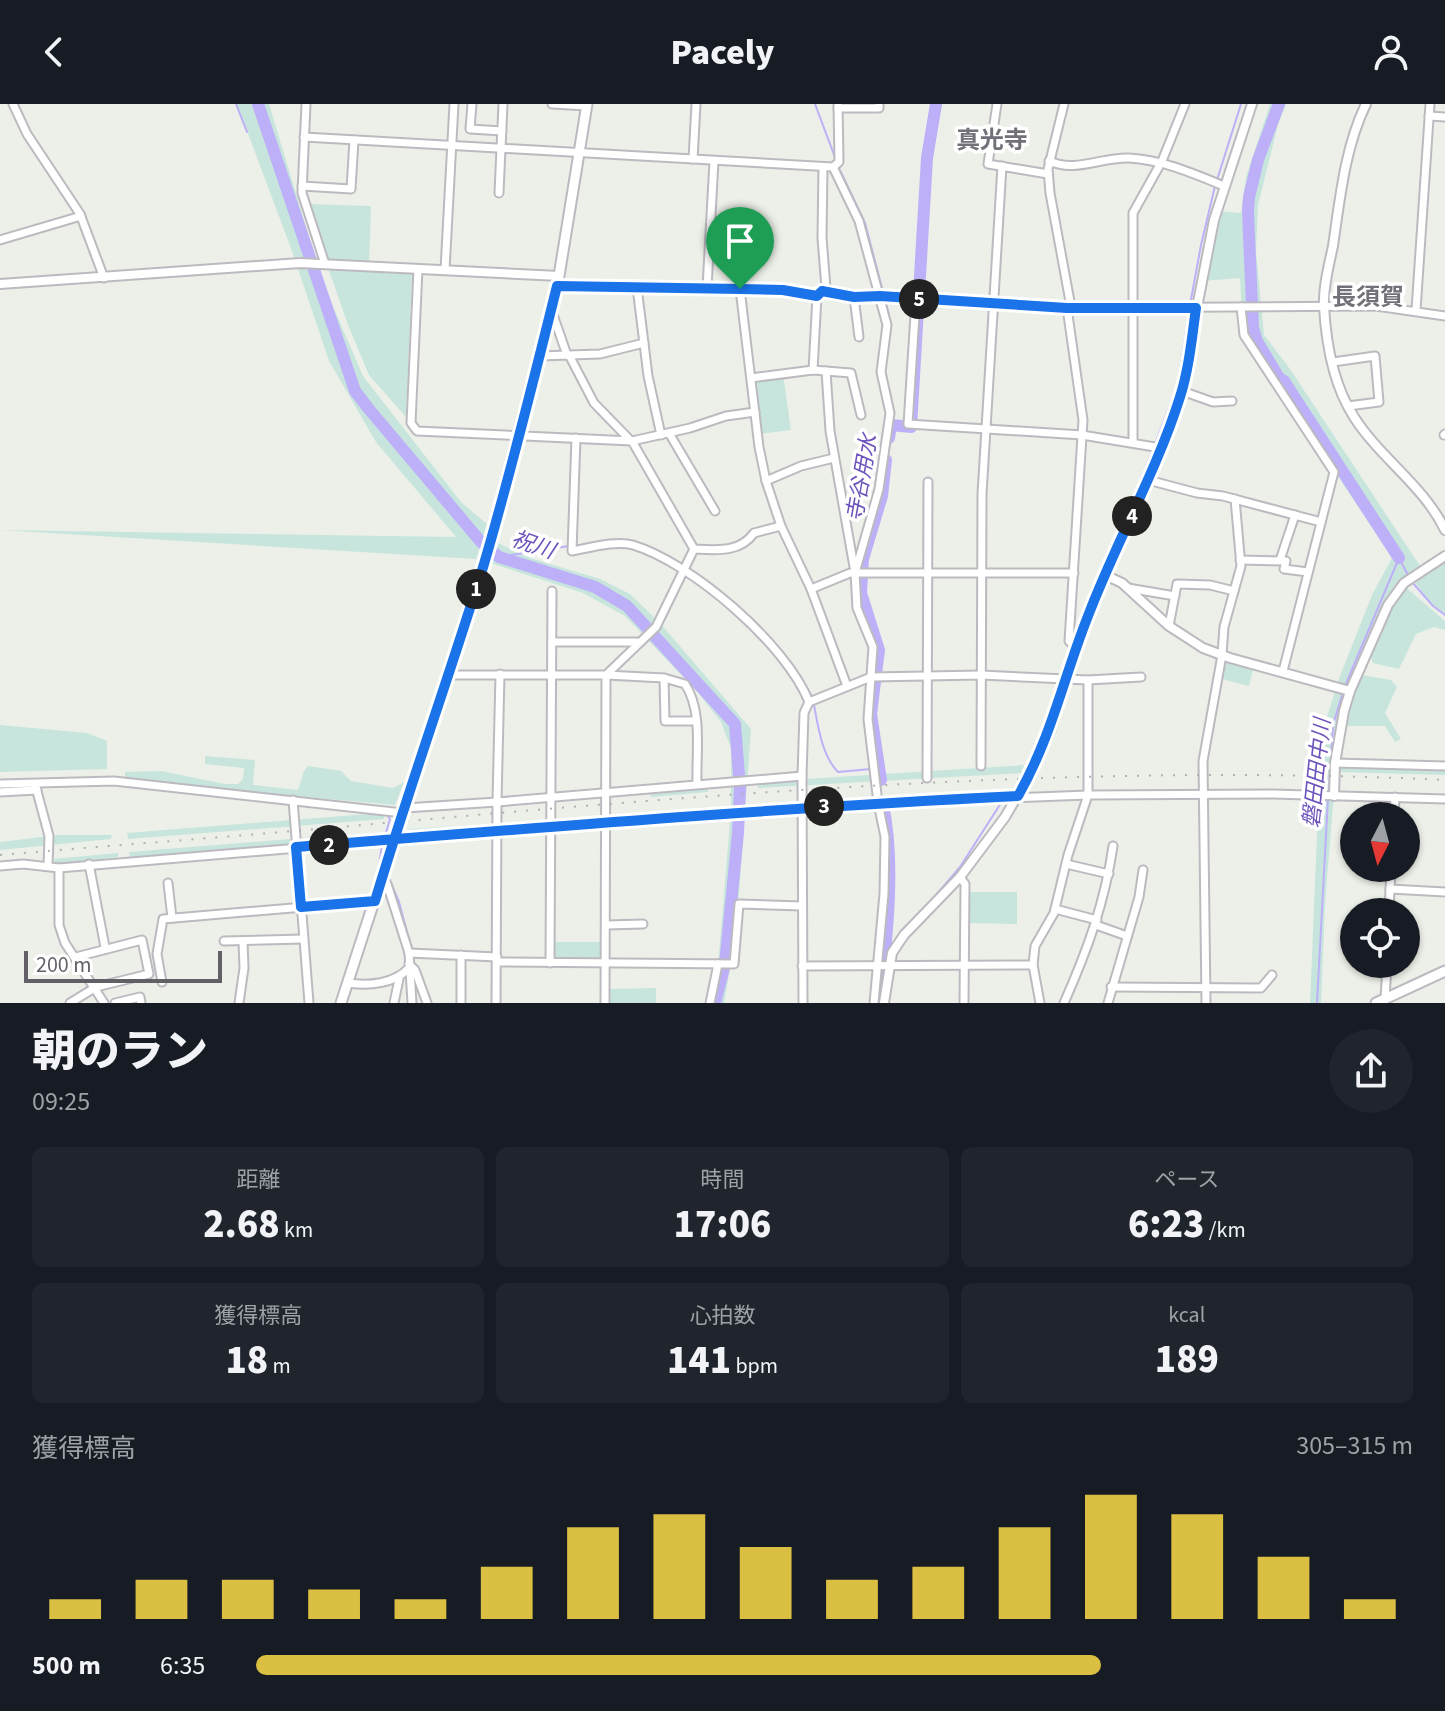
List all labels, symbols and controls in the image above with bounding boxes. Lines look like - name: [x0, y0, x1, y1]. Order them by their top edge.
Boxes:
- text: Pacely: [670, 27, 775, 78]
- icon: back: [32, 30, 76, 74]
- icon: person: [1369, 30, 1413, 74]
- district label: 真光寺: [956, 123, 1028, 158]
- pin: [706, 207, 774, 289]
- icon: arrive: [718, 219, 762, 263]
- pin: 5: [899, 279, 939, 319]
- district label: 長須賀: [1332, 280, 1404, 315]
- text: 5: [913, 283, 925, 315]
- water label: 寺谷用水: [839, 430, 886, 524]
- pin: 4: [1112, 496, 1152, 536]
- text: 4: [1126, 500, 1138, 532]
- water label: 祝川: [507, 523, 561, 568]
- pin: 1: [456, 569, 496, 609]
- text: 1: [470, 573, 482, 605]
- water label: 磐田田中川: [1295, 715, 1339, 829]
- pin: 3: [804, 786, 844, 826]
- text: 3: [818, 790, 830, 822]
- north arrow: [1340, 802, 1420, 882]
- map controls: [1340, 802, 1420, 978]
- pin: 2: [309, 825, 349, 865]
- text: 2: [323, 829, 335, 861]
- button: locate: [1340, 898, 1420, 978]
- scale bar: [24, 947, 222, 983]
- text: 200 m: [36, 949, 91, 981]
- text: 朝のラン: [32, 1021, 208, 1084]
- button: share: [1329, 1029, 1413, 1113]
- text: 09:25: [32, 1083, 90, 1120]
- text: 距離: [236, 1164, 280, 1196]
- text: 時間: [700, 1164, 745, 1196]
- text: ペース: [1154, 1164, 1219, 1196]
- text: 2.68: [203, 1196, 280, 1253]
- text: 17:06: [674, 1196, 771, 1253]
- text: 6:23: [1128, 1196, 1204, 1253]
- text: km: [280, 1214, 313, 1246]
- text: /km: [1204, 1214, 1246, 1246]
- text: kcal: [1168, 1299, 1205, 1331]
- text: 獲得標高: [214, 1300, 302, 1332]
- text: 心拍数: [689, 1300, 756, 1332]
- text: 189: [1155, 1331, 1219, 1388]
- text: 18: [225, 1332, 268, 1389]
- text: 141: [667, 1332, 731, 1389]
- text: m: [268, 1350, 291, 1382]
- text: bpm: [731, 1350, 778, 1382]
- text: 305–315 m: [1296, 1427, 1413, 1464]
- text: 獲得標高: [32, 1430, 136, 1467]
- text: 500 m: [32, 1647, 101, 1684]
- text: 6:35: [160, 1647, 205, 1684]

